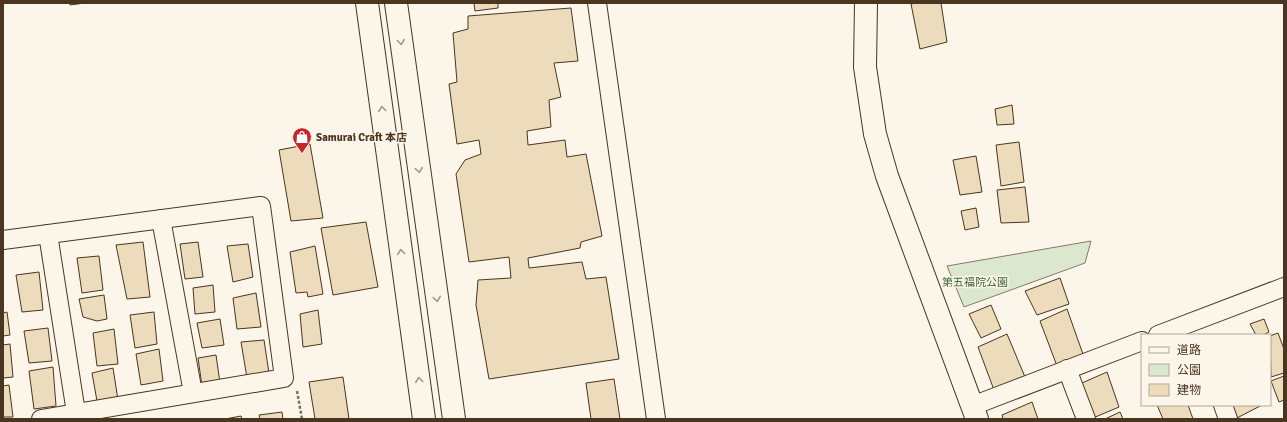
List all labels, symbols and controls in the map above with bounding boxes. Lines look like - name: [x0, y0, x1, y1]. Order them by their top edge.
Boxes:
- one-way arrow: [396, 39, 405, 45]
- one-way arrow: [377, 106, 386, 112]
- shop icon: Samurai Craft 本店: [291, 126, 313, 154]
- place label: Samurai Craft 本店: [316, 131, 407, 144]
- one-way arrow: [414, 167, 423, 173]
- one-way arrow: [397, 249, 406, 255]
- park label: 第五福院公園: [942, 276, 1008, 289]
- one-way arrow: [432, 296, 441, 302]
- legend: [1141, 334, 1271, 406]
- text: 道路: [1177, 343, 1201, 358]
- text: 公園: [1177, 363, 1201, 378]
- one-way arrow: [415, 377, 424, 383]
- text: 建物: [1177, 383, 1201, 398]

